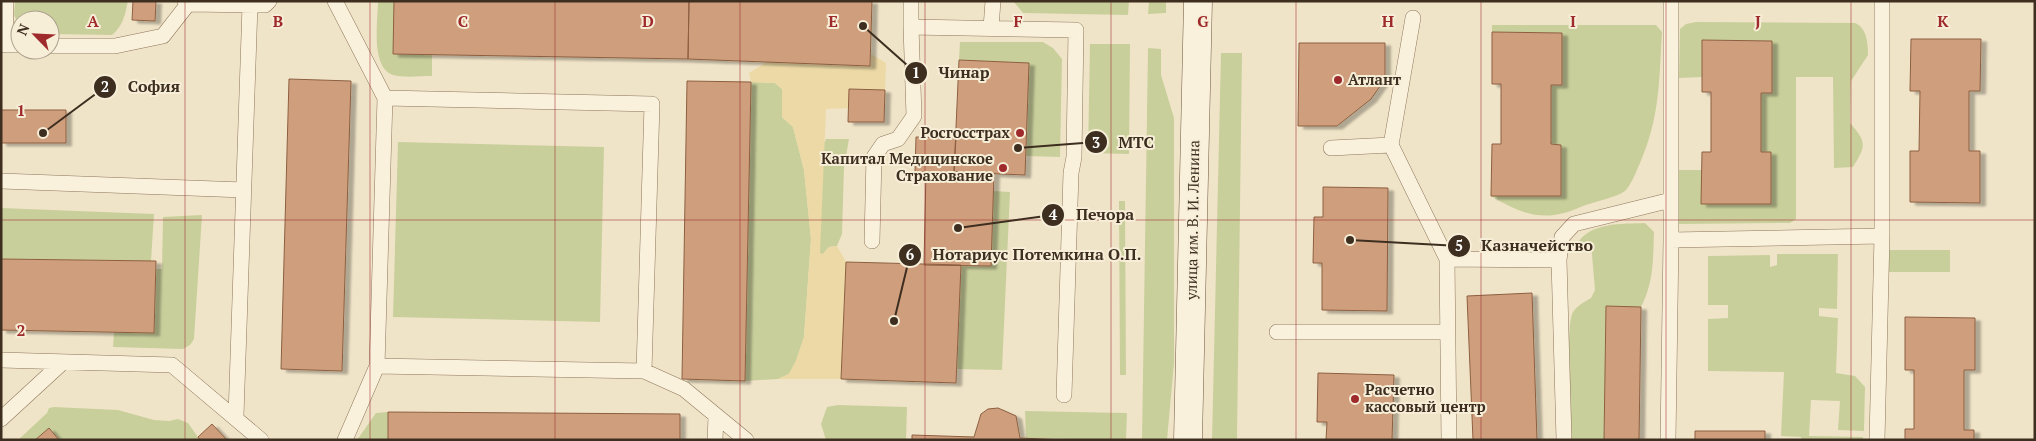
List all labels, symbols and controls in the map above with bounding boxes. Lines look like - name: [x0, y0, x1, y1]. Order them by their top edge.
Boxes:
- north arrow: [10, 10, 60, 60]
- text: A: [87, 10, 99, 32]
- text: B: [273, 10, 283, 32]
- text: C: [458, 10, 468, 32]
- text: D: [642, 10, 654, 32]
- text: E: [828, 10, 838, 32]
- text: F: [1013, 10, 1023, 32]
- text: G: [1197, 10, 1209, 32]
- text: H: [1382, 10, 1394, 32]
- text: I: [1570, 10, 1576, 32]
- text: J: [1755, 10, 1761, 32]
- text: K: [1937, 10, 1949, 32]
- text: N: [12, 20, 34, 38]
- callout: Чинар: [904, 57, 1000, 88]
- text: Чинар: [939, 61, 990, 83]
- text: 1: [912, 62, 920, 82]
- place label: Атлант: [1348, 69, 1401, 89]
- callout: София: [93, 71, 190, 102]
- marker: Атлант: [1332, 74, 1344, 86]
- text: София: [128, 75, 180, 97]
- text: 2: [101, 76, 109, 96]
- text: 1: [16, 99, 26, 121]
- place label: Росгосстрах: [921, 122, 1011, 142]
- marker: Росгосстрах: [1014, 127, 1026, 139]
- callout: МТС: [1083, 127, 1164, 158]
- text: МТС: [1118, 131, 1154, 153]
- text: 3: [1092, 132, 1100, 152]
- street label: улица им. В. И. Ленина: [1181, 140, 1203, 301]
- place label: Капитал Медицинское Страхование: [821, 148, 993, 185]
- marker: Капитал Медицинское Страхование: [997, 162, 1009, 174]
- callout: Печора: [1040, 199, 1144, 230]
- text: Печора: [1076, 203, 1134, 225]
- text: 4: [1049, 204, 1058, 224]
- callout: Казначейство: [1446, 230, 1603, 261]
- text: Казначейство: [1481, 234, 1593, 256]
- text: 5: [1455, 235, 1463, 255]
- callout: Нотариус Потемкина О.П.: [898, 239, 1151, 270]
- text: Нотариус Потемкина О.П.: [933, 243, 1141, 265]
- text: 6: [906, 244, 915, 264]
- text: 2: [16, 319, 26, 341]
- place label: Расчетно кассовый центр: [1365, 379, 1486, 416]
- marker: Расчетно кассовый центр: [1349, 393, 1361, 405]

